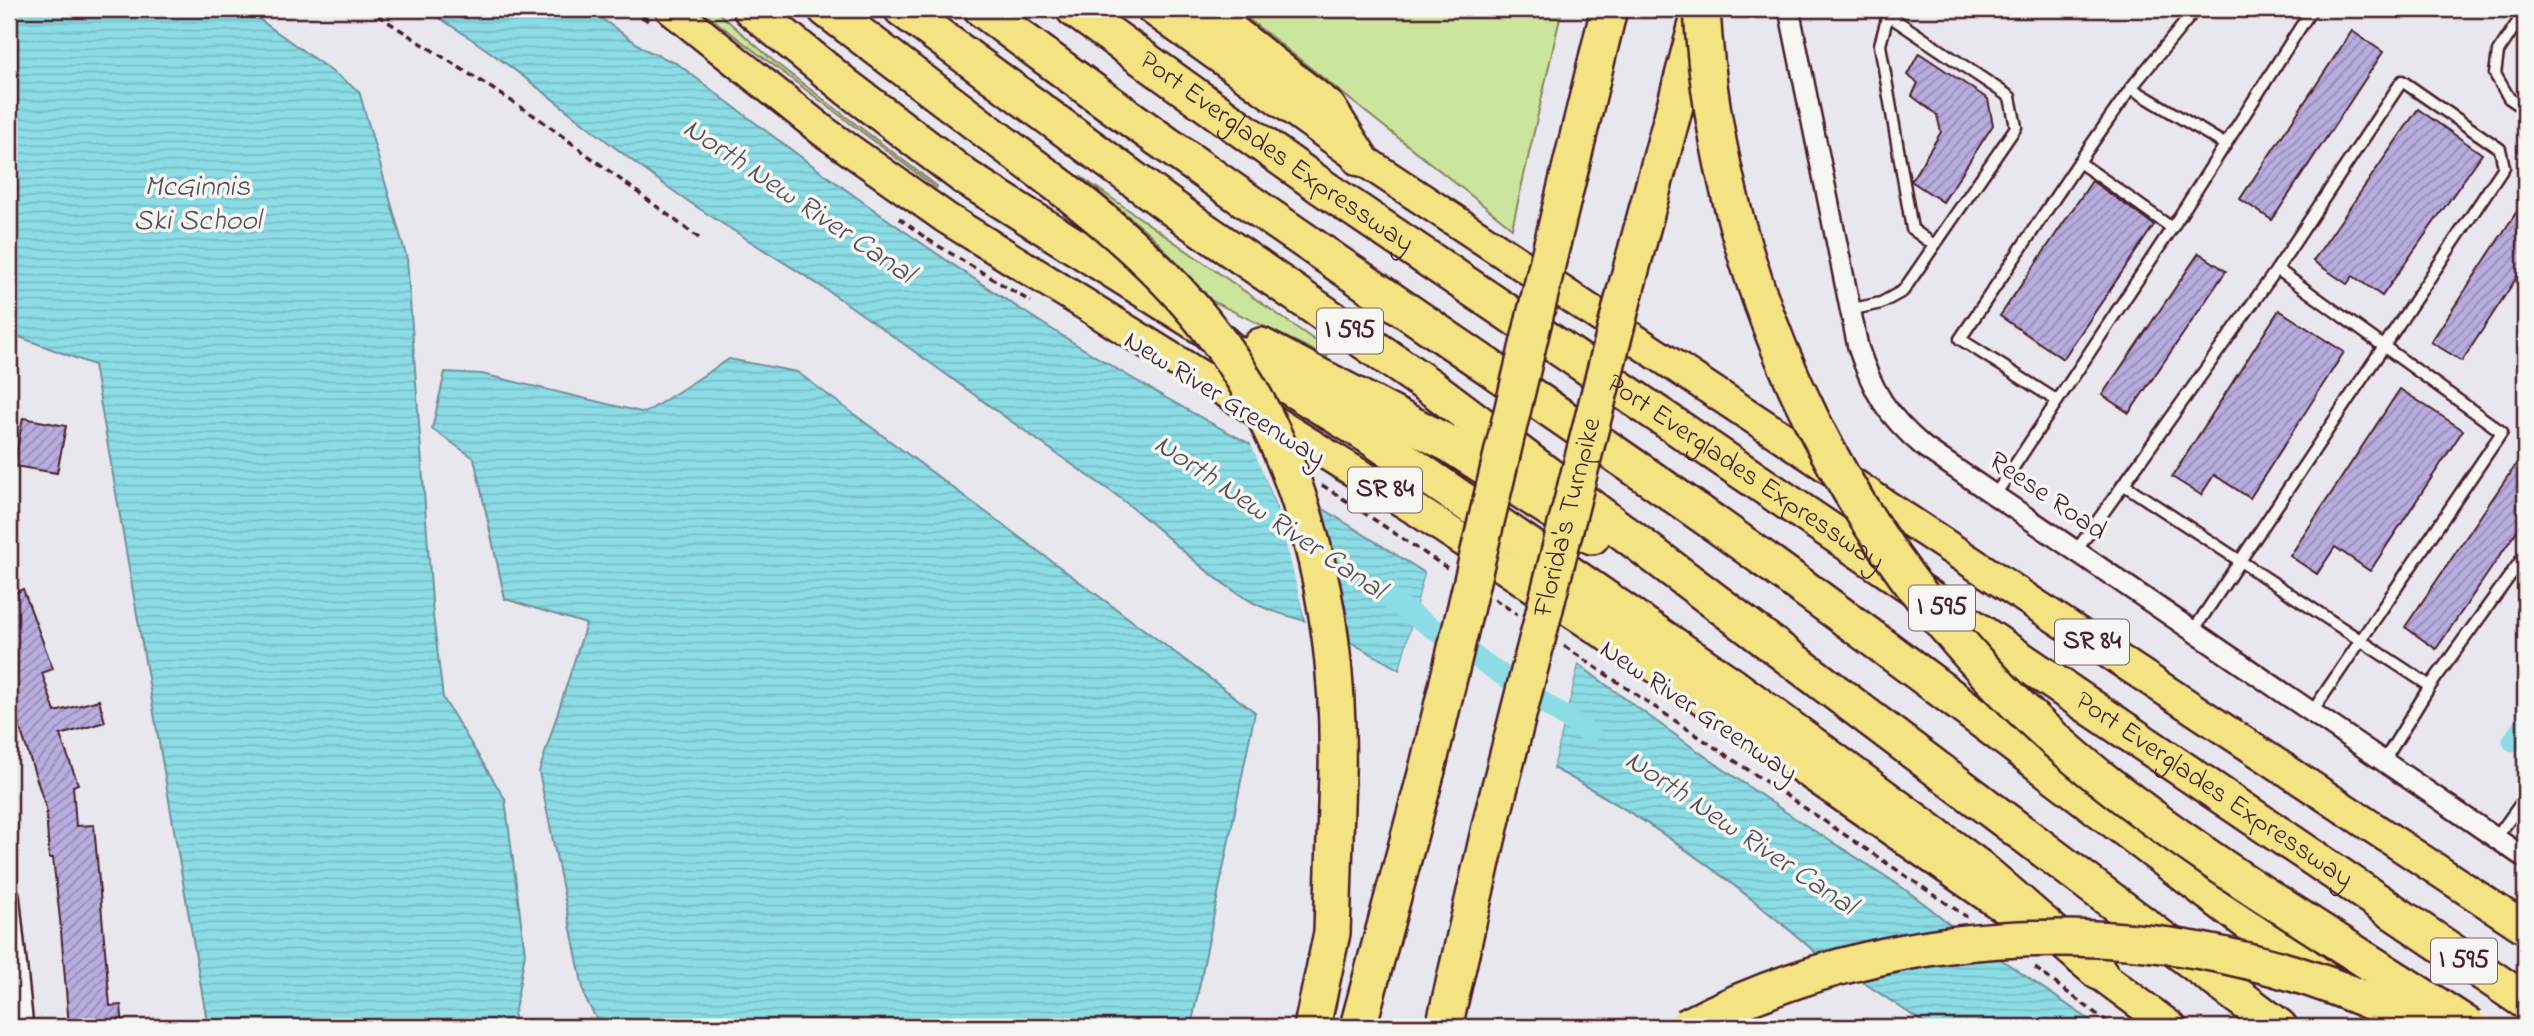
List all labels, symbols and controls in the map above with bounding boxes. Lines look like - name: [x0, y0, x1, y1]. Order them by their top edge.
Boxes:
- street label: Port Everglades Expressway: [1130, 41, 1422, 264]
- water label: North New River Canal: [673, 108, 926, 298]
- water label: McGinnis Ski School: [133, 166, 265, 244]
- road number: I 595: [1317, 308, 1383, 354]
- street label: New River Greenway: [1115, 321, 1333, 479]
- street label: Port Everglades Expressway: [1597, 364, 1893, 582]
- street label: Florida's Turnpike: [1523, 413, 1613, 622]
- water label: North New River Canal: [1144, 424, 1397, 614]
- street label: Reese Road: [1979, 442, 2115, 552]
- road number: SR 84: [1348, 468, 1422, 512]
- road number: I 595: [1909, 586, 1975, 630]
- road number: SR 84: [2055, 620, 2129, 664]
- street label: New River Greenway: [1591, 630, 1805, 794]
- street label: Port Everglades Expressway: [2066, 681, 2361, 899]
- water label: North New River Canal: [1615, 740, 1868, 930]
- road number: I 595: [2431, 938, 2497, 984]

